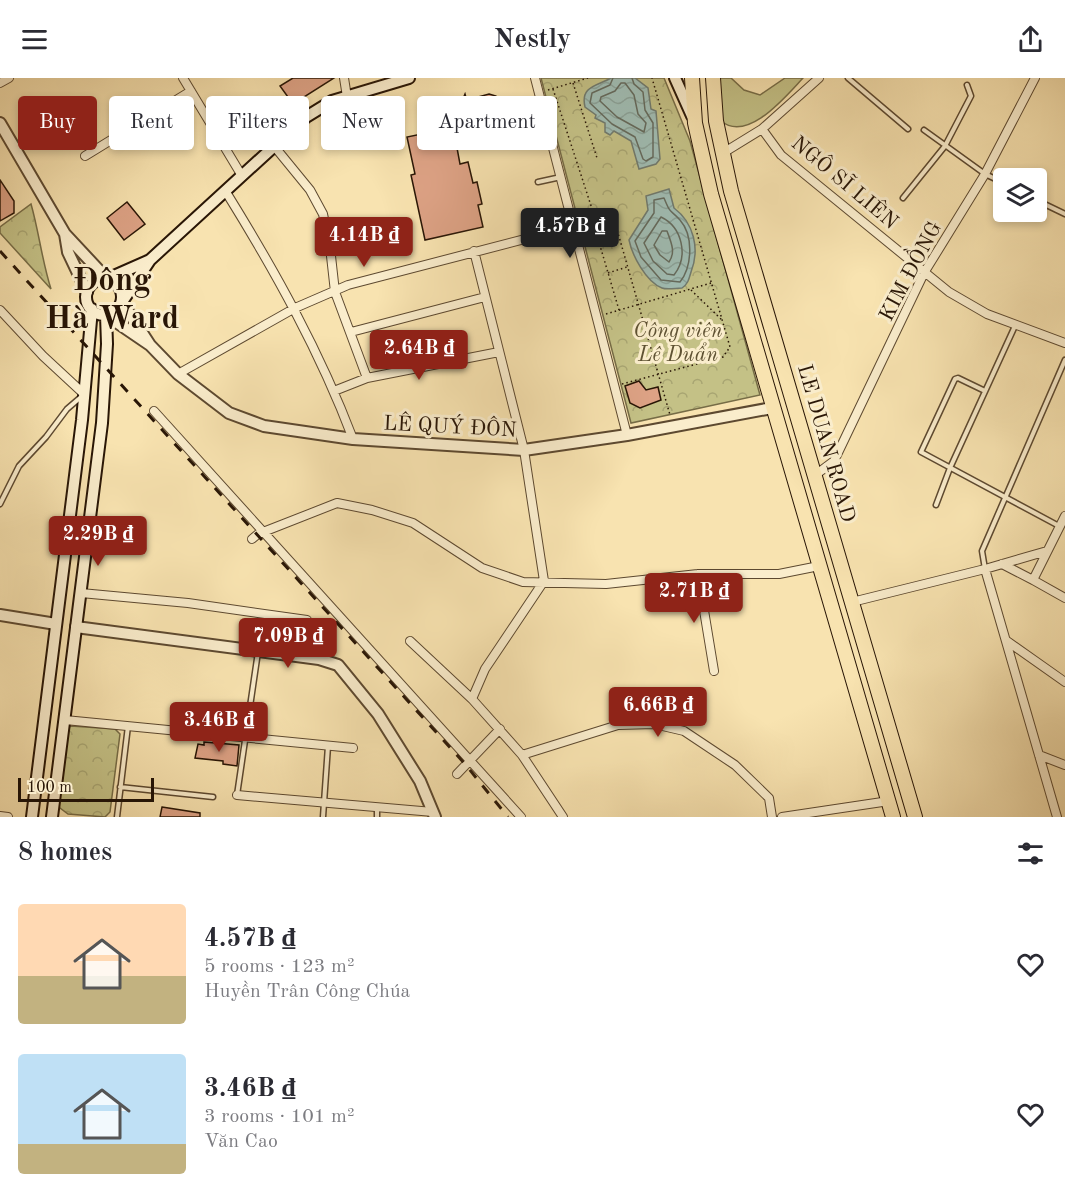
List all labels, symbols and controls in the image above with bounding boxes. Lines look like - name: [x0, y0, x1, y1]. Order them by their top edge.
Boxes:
- icon: menu: [18, 23, 51, 56]
- icon: share: [1014, 23, 1047, 56]
- text: Nestly: [494, 26, 571, 53]
- chip: Buy: [18, 96, 97, 150]
- chip: Rent: [109, 96, 194, 150]
- chip: Filters: [206, 96, 309, 150]
- chip: New: [321, 96, 405, 150]
- chip: Apartment: [417, 96, 557, 150]
- street label: NGÔ SĨ LIÊN: [787, 130, 904, 234]
- map controls: [993, 168, 1047, 222]
- button: layers: [993, 168, 1047, 222]
- pin: 4.57B ₫: [515, 208, 625, 259]
- street label: KIM ĐỒNG: [869, 215, 946, 325]
- pin: 4.14B ₫: [309, 217, 419, 268]
- text: 4.57B ₫: [535, 217, 605, 237]
- text: 4.14B ₫: [329, 226, 399, 246]
- district label: Đông Hà Ward: [45, 265, 179, 336]
- park label: Công viên Lê Duẩn: [633, 321, 723, 366]
- pin: 2.64B ₫: [364, 330, 474, 381]
- text: 2.64B ₫: [384, 339, 454, 359]
- street label: LE DUAN ROAD: [793, 362, 858, 525]
- street label: LÊ QUÝ ĐÔN: [383, 410, 517, 441]
- pin: 2.29B ₫: [43, 516, 153, 567]
- text: 2.29B ₫: [63, 525, 133, 545]
- pin: 2.71B ₫: [639, 573, 749, 624]
- text: 2.71B ₫: [659, 582, 729, 602]
- pin: 7.09B ₫: [233, 618, 343, 669]
- text: 7.09B ₫: [253, 627, 323, 647]
- pin: 6.66B ₫: [603, 687, 713, 738]
- text: 6.66B ₫: [623, 696, 693, 716]
- pin: 3.46B ₫: [164, 702, 274, 753]
- text: 3.46B ₫: [184, 711, 254, 731]
- scale bar: [18, 775, 154, 802]
- text: 100 m: [27, 780, 72, 796]
- icon: filters: [1014, 837, 1047, 870]
- text: 8 homes: [18, 840, 112, 866]
- text: 4.57B ₫: [204, 926, 296, 952]
- icon: home: [66, 928, 138, 1000]
- icon: heart: [1014, 948, 1047, 981]
- text: 5 rooms · 123 m²: [204, 957, 354, 977]
- text: Huyền Trân Công Chúa: [204, 982, 410, 1002]
- text: 3.46B ₫: [204, 1076, 296, 1102]
- icon: home: [66, 1078, 138, 1150]
- icon: heart: [1014, 1098, 1047, 1131]
- text: 3 rooms · 101 m²: [204, 1107, 354, 1127]
- text: Văn Cao: [204, 1132, 278, 1152]

